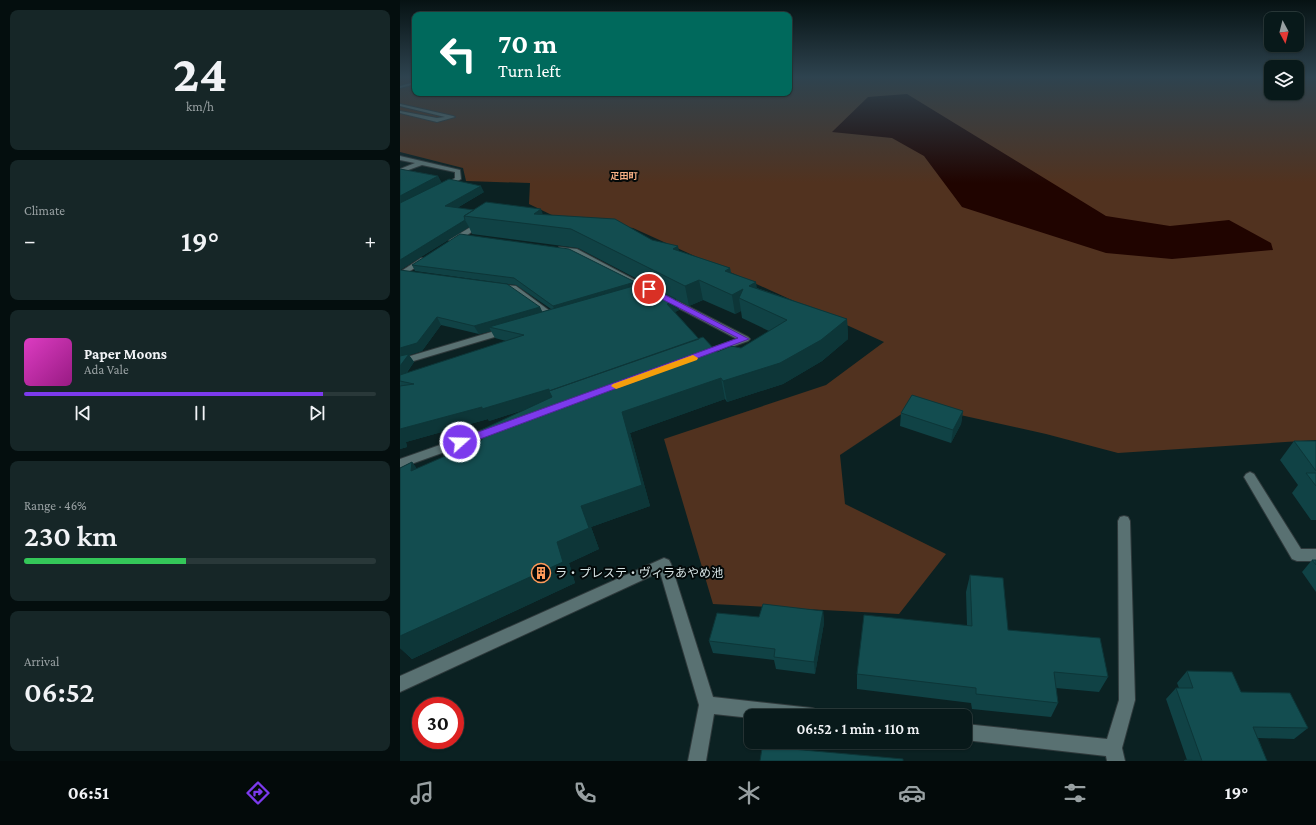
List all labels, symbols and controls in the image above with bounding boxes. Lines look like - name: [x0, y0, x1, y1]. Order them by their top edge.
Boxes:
- north arrow: [1264, 12, 1304, 52]
- map controls: [1264, 12, 1304, 100]
- icon: left: [432, 28, 484, 80]
- text: 70 m: [498, 28, 557, 59]
- text: 24: [173, 44, 227, 102]
- button: layers: [1264, 60, 1304, 100]
- text: Turn left: [498, 61, 561, 81]
- text: km/h: [186, 99, 214, 114]
- district label: 疋田町: [610, 171, 638, 181]
- text: Climate: [24, 203, 65, 218]
- text: 19°: [181, 224, 219, 257]
- text: −: [24, 228, 36, 253]
- text: +: [364, 228, 376, 253]
- pin: [632, 272, 666, 306]
- icon: arrive: [638, 278, 660, 300]
- text: Paper Moons: [84, 346, 167, 362]
- text: Ada Vale: [84, 362, 129, 377]
- icon: previous: [72, 402, 94, 424]
- icon: pause: [189, 402, 211, 424]
- icon: next: [306, 402, 328, 424]
- position arrow: [439, 421, 481, 463]
- text: Range · 46%: [24, 498, 87, 513]
- text: 230 km: [24, 519, 117, 552]
- building icon: ラ・プレステ・ヴィラあやめ池: [530, 562, 552, 584]
- place label: ラ・プレステ・ヴィラあやめ池: [555, 566, 723, 580]
- text: Arrival: [24, 654, 59, 669]
- text: 06:52: [24, 675, 94, 708]
- speed limit sign: 30: [412, 697, 464, 749]
- text: 06:52 · 1 min · 110 m: [797, 721, 920, 737]
- icon: directions: [244, 779, 272, 807]
- icon: music: [408, 779, 436, 807]
- icon: phone: [571, 779, 599, 807]
- icon: climate: [735, 779, 763, 807]
- icon: car: [898, 779, 926, 807]
- icon: filters: [1061, 779, 1089, 807]
- text: 06:51: [68, 783, 109, 803]
- text: 19°: [1225, 783, 1248, 803]

